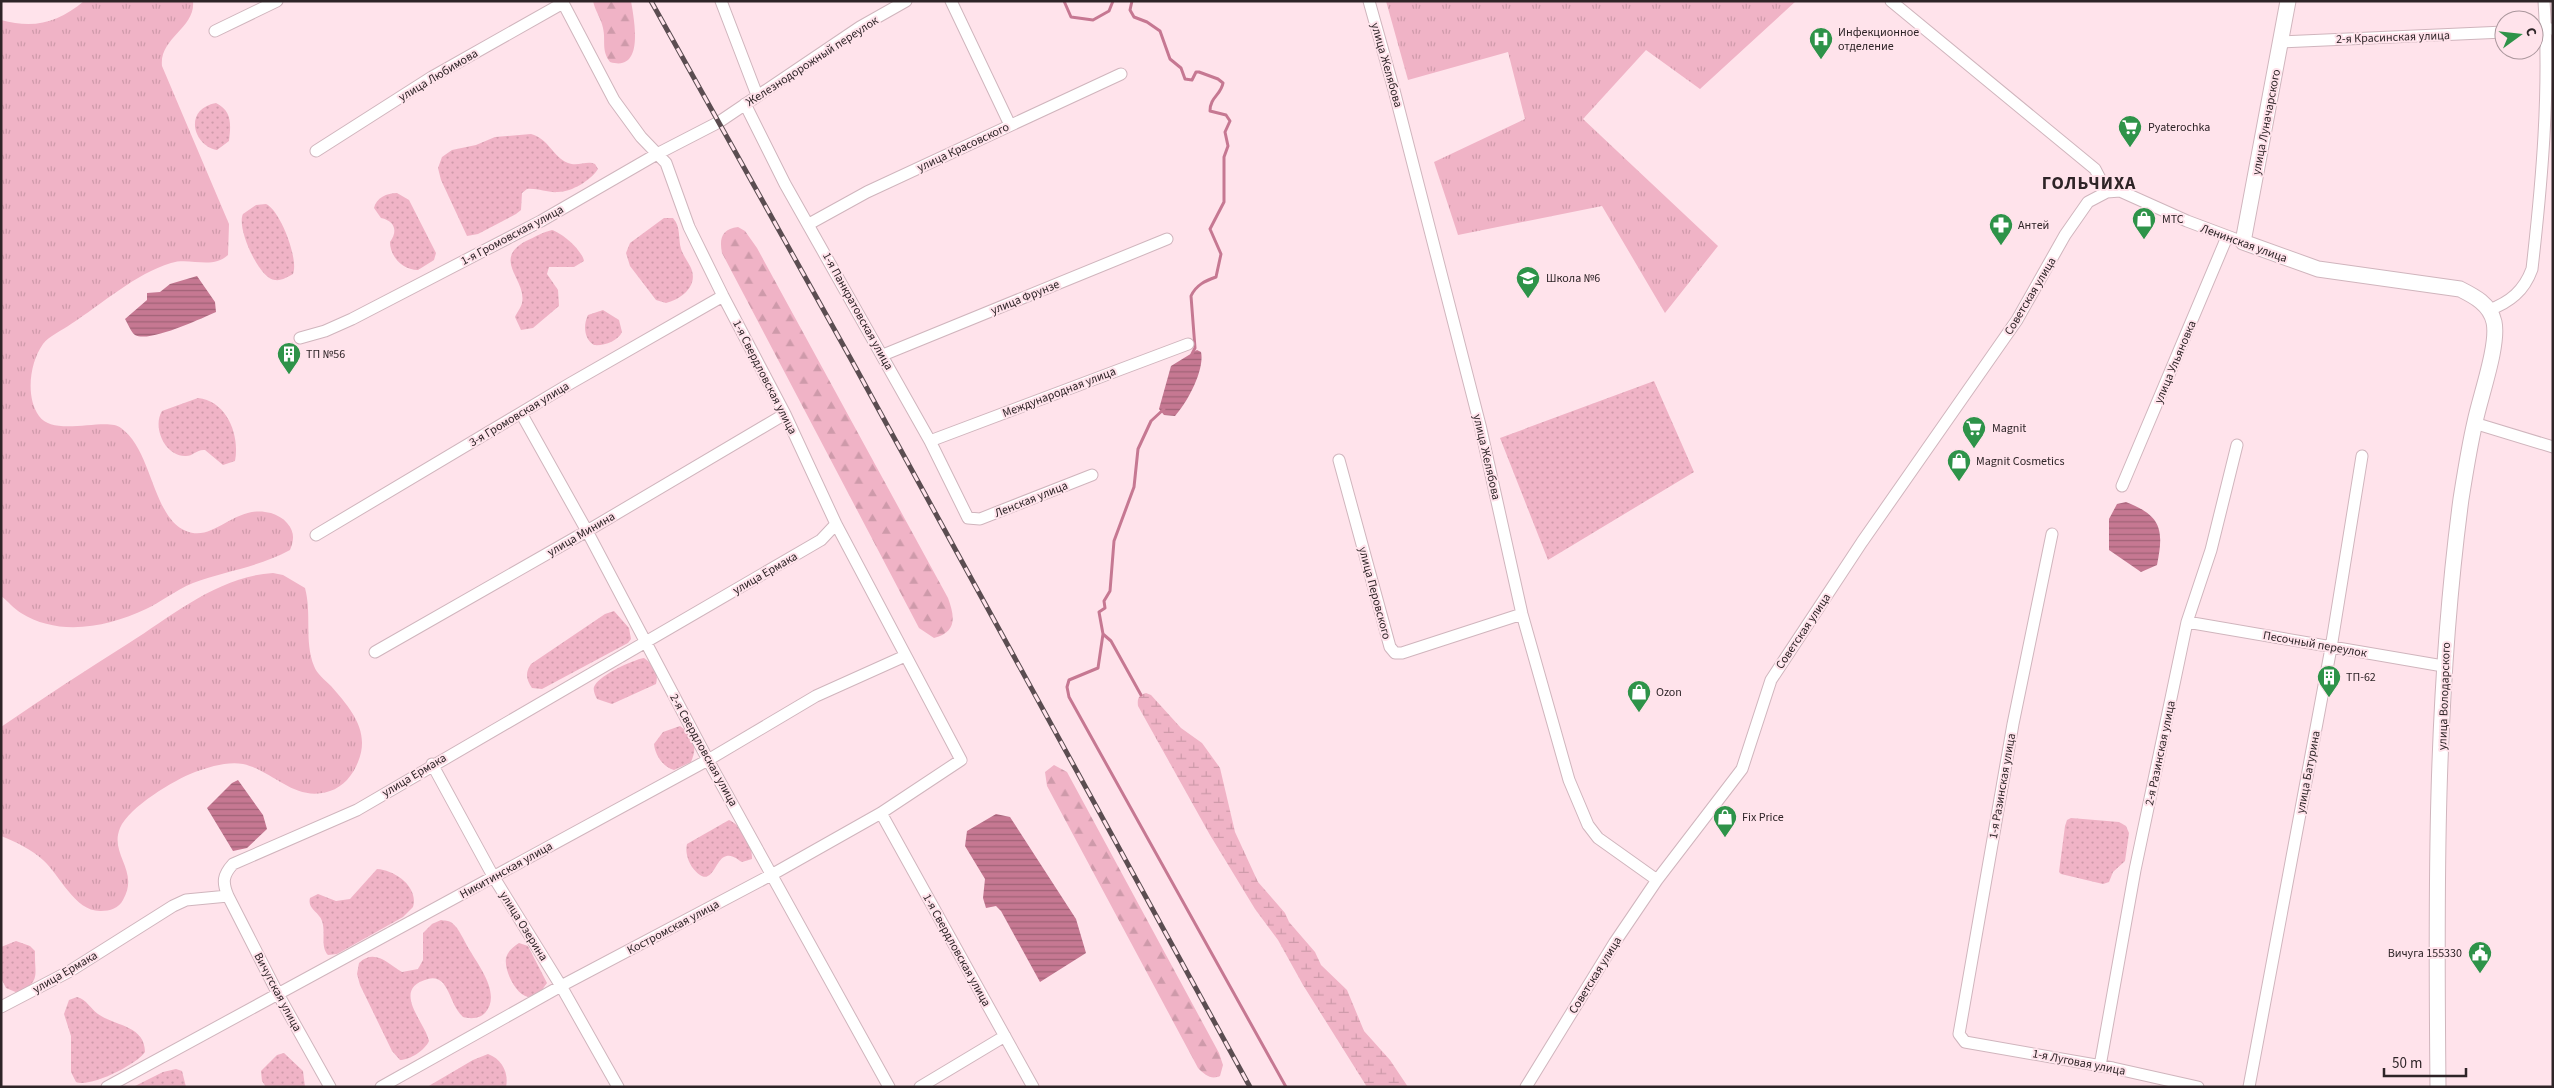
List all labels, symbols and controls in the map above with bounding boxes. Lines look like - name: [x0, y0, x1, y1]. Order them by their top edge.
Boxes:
- north arrow: [2494, 10, 2544, 60]
- street label: Железнодорожный переулок: [743, 12, 882, 111]
- street label: улица Желябова: [1366, 21, 1407, 109]
- place label: Инфекционное отделение: [1838, 24, 1919, 55]
- text: С: [2520, 25, 2541, 38]
- hospital icon: Инфекционное отделение: [1808, 26, 1834, 60]
- street label: 2-я Красинская улица: [2336, 27, 2450, 48]
- street label: улица Любимова: [395, 45, 481, 106]
- street label: улица Луначарского: [2248, 68, 2285, 176]
- supermarket icon: Pyaterochka: [2117, 114, 2143, 148]
- street label: улица Красовского: [914, 119, 1012, 176]
- place label: Pyaterochka: [2148, 119, 2210, 136]
- district label: ГОЛЬЧИХА: [2042, 171, 2136, 196]
- street label: 1-я Громовская улица: [458, 201, 567, 270]
- shop icon: МТС: [2131, 206, 2157, 240]
- place label: МТС: [2162, 211, 2184, 228]
- pharmacy icon: Антей: [1988, 212, 2014, 246]
- place label: Антей: [2018, 217, 2049, 234]
- street label: Ленинская улица: [2198, 220, 2290, 267]
- street label: 1-я Панкратовская улица: [818, 249, 897, 373]
- street label: Советская улица: [2000, 254, 2060, 338]
- school or university icon: Школа №6: [1515, 265, 1541, 299]
- place label: Школа №6: [1546, 270, 1600, 287]
- street label: улица Фрунзе: [988, 276, 1062, 319]
- street label: 1-я Свердловская улица: [728, 317, 801, 438]
- street label: улица Ульяновка: [2150, 318, 2201, 406]
- building icon: ТП №56: [276, 341, 302, 375]
- place label: ТП №56: [306, 346, 345, 363]
- street label: Международная улица: [1000, 363, 1118, 422]
- street label: 3-я Громовская улица: [466, 378, 573, 451]
- street label: улица Желябова: [1468, 413, 1505, 502]
- supermarket icon: Magnit: [1961, 415, 1987, 449]
- place label: Magnit: [1992, 420, 2026, 437]
- shop icon: Magnit Cosmetics: [1946, 448, 1972, 482]
- place label: Magnit Cosmetics: [1976, 453, 2064, 470]
- street label: Ленская улица: [992, 477, 1070, 522]
- street label: улица Минина: [544, 508, 618, 561]
- street label: улица Перовского: [1354, 545, 1395, 641]
- street label: улица Ермака: [730, 548, 801, 599]
- street label: Советская улица: [1772, 590, 1835, 673]
- street label: Песочный переулок: [2262, 627, 2368, 662]
- street label: улица Володарского: [2434, 642, 2455, 750]
- building icon: ТП-62: [2316, 664, 2342, 698]
- place label: ТП-62: [2346, 669, 2376, 686]
- shop icon: Ozon: [1626, 679, 1652, 713]
- place label: Ozon: [1656, 684, 1682, 701]
- street label: 2-я Свердловская улица: [665, 691, 742, 810]
- street label: 2-я Разинская улица: [2141, 699, 2180, 807]
- street label: улица Батурина: [2292, 729, 2325, 815]
- street label: 1-я Разинская улица: [1985, 732, 2020, 840]
- street label: улица Ермака: [379, 750, 450, 801]
- shop icon: Fix Price: [1712, 804, 1738, 838]
- place label: Fix Price: [1742, 809, 1784, 826]
- street label: Никитинская улица: [457, 838, 556, 903]
- street label: улица Озерина: [495, 888, 552, 964]
- street label: 1-я Свердловская улица: [918, 891, 995, 1010]
- street label: Костромская улица: [624, 896, 722, 959]
- street label: Советская улица: [1565, 933, 1626, 1017]
- public building icon: Вичуга 155330: [2467, 940, 2493, 974]
- place label: Вичуга 155330: [2388, 945, 2462, 962]
- street label: улица Ермака: [30, 947, 101, 998]
- street label: Вичугская улица: [250, 950, 306, 1035]
- street label: 1-я Луговая улица: [2031, 1045, 2127, 1080]
- scale bar: [2384, 1046, 2466, 1078]
- text: 50 m: [2392, 1053, 2422, 1074]

